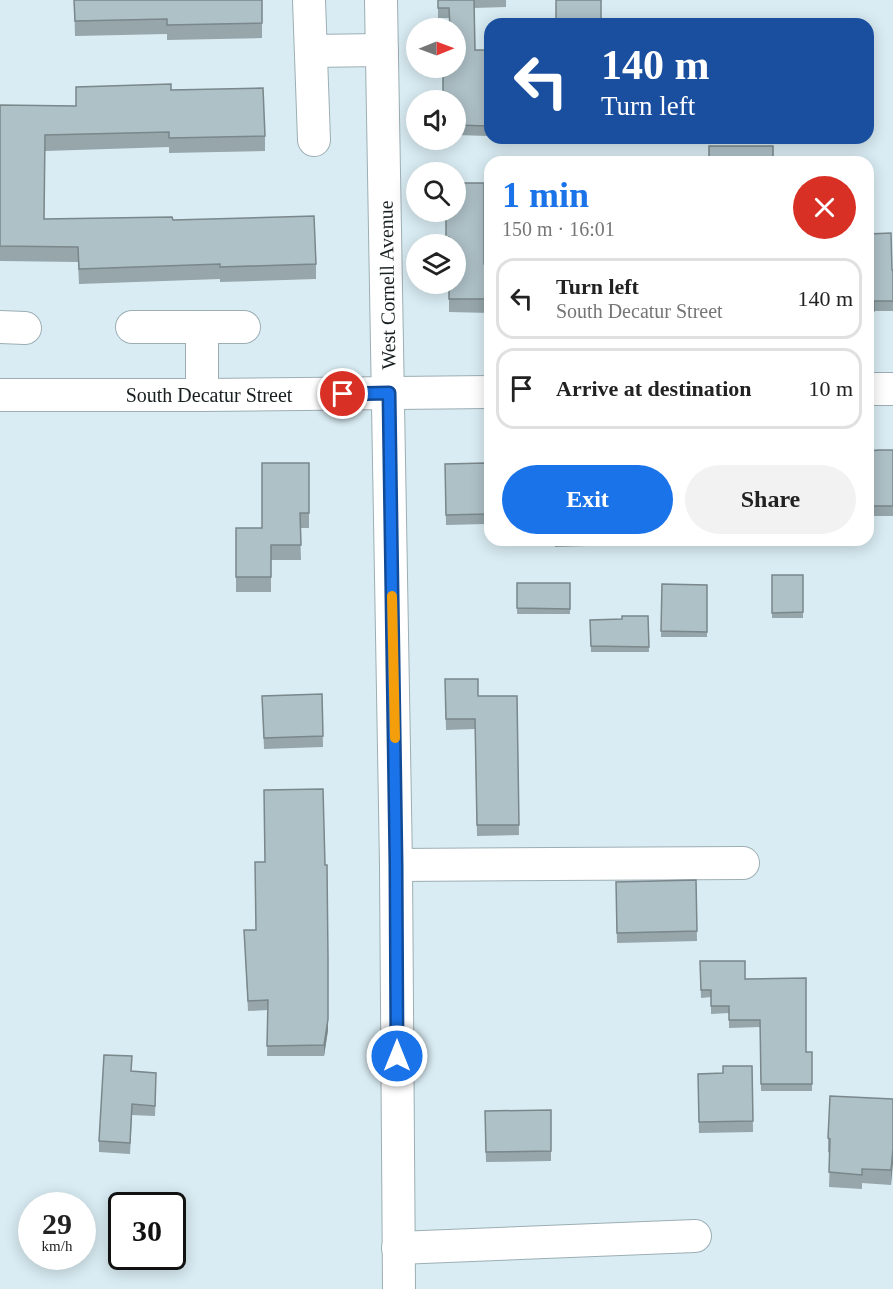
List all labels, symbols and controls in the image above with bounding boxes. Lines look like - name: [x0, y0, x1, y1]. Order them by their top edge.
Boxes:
- north arrow: [406, 18, 466, 78]
- map controls: [406, 18, 466, 294]
- icon: left: [502, 42, 580, 120]
- text: 140 m: [601, 42, 710, 88]
- button: sound: [406, 90, 466, 150]
- text: Turn left: [601, 91, 695, 121]
- button: search: [406, 162, 466, 222]
- text: 1 min: [502, 175, 589, 215]
- button: close: [793, 176, 856, 239]
- street label: West Cornell Avenue: [375, 200, 399, 370]
- text: 150 m · 16:01: [502, 218, 615, 240]
- button: layers: [406, 234, 466, 294]
- text: Turn left: [556, 274, 639, 299]
- icon: left: [505, 282, 538, 315]
- text: 140 m: [797, 286, 853, 311]
- text: South Decatur Street: [556, 300, 723, 322]
- pin: [317, 368, 368, 419]
- icon: arrive: [505, 372, 538, 405]
- text: Arrive at destination: [556, 376, 752, 401]
- text: 10 m: [808, 376, 853, 401]
- icon: arrive: [326, 377, 359, 410]
- street label: South Decatur Street: [126, 384, 293, 406]
- button: Exit: [502, 465, 673, 534]
- button: Share: [685, 465, 856, 534]
- position arrow: [365, 1024, 429, 1088]
- speed limit sign: 30: [108, 1192, 186, 1270]
- text: 29: [42, 1207, 72, 1240]
- text: km/h: [42, 1238, 72, 1254]

